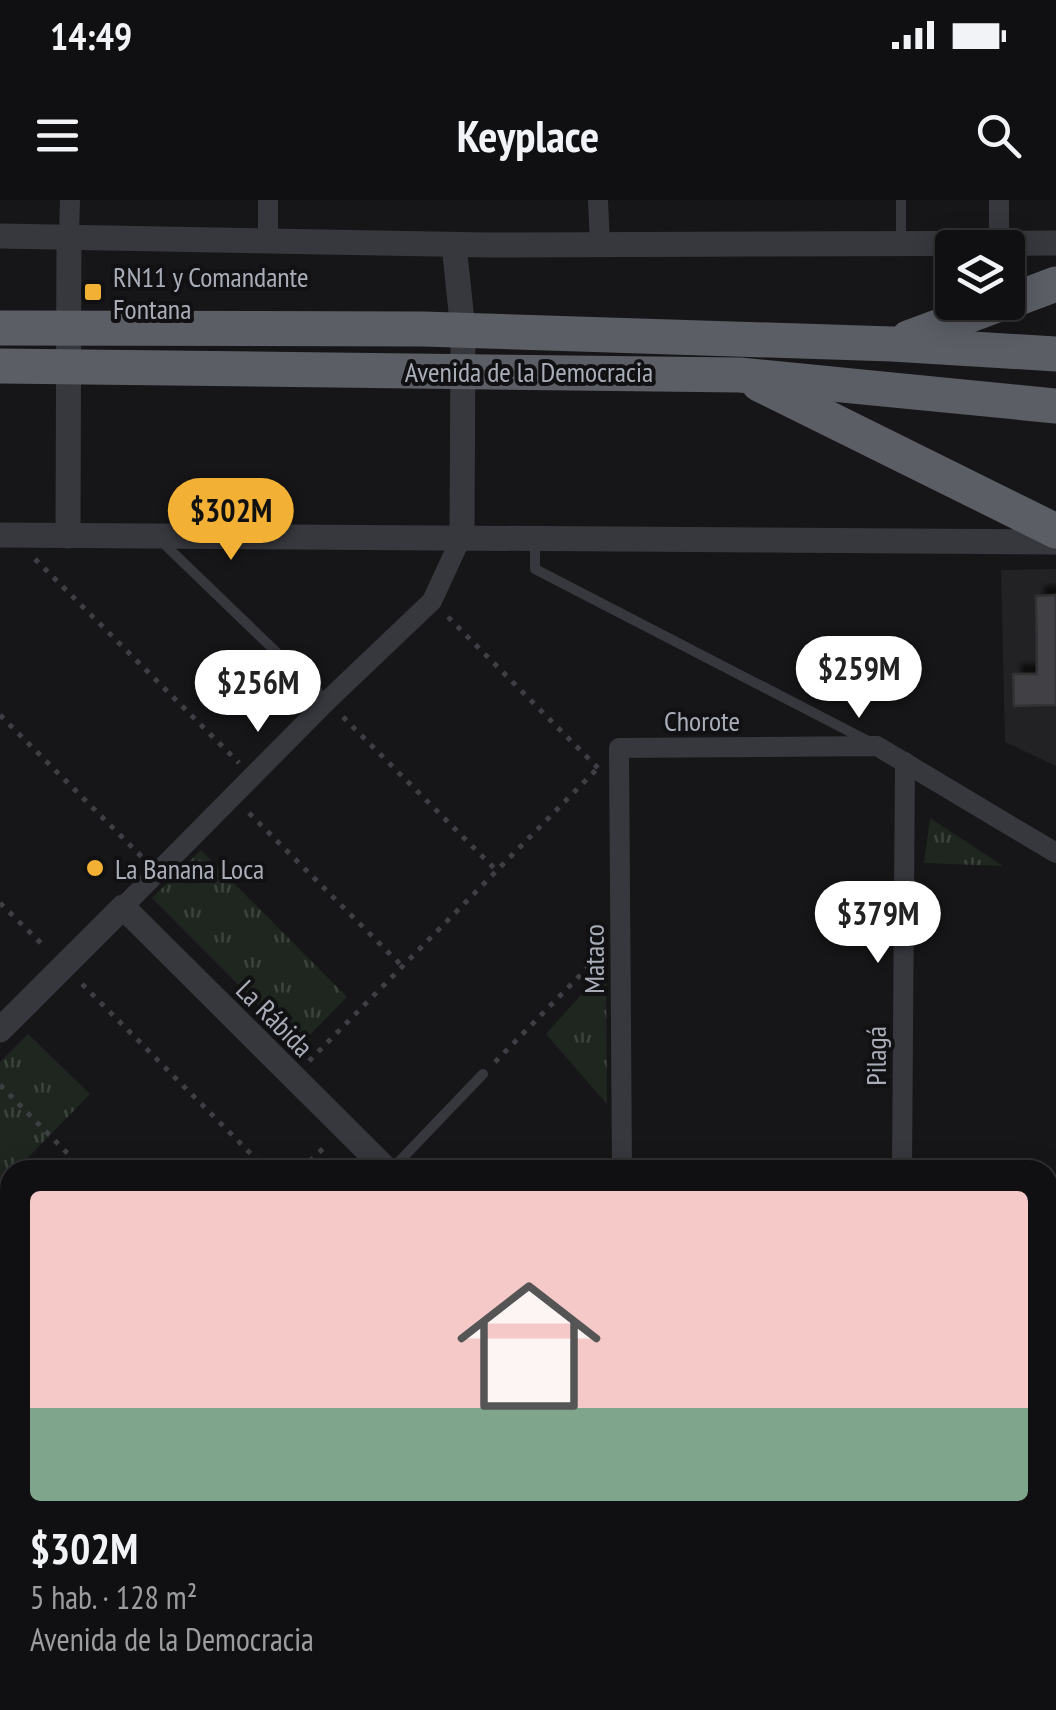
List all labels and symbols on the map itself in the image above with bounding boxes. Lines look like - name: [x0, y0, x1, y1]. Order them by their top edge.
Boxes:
- place label: RN11 y Comandante Fontana: [113, 258, 309, 327]
- marker: RN11 y Comandante Fontana: [82, 281, 104, 303]
- street label: Avenida de la Democracia: [405, 353, 653, 390]
- pin: $302M: [161, 478, 301, 563]
- pin: $259M: [789, 636, 929, 721]
- pin: $256M: [188, 650, 328, 735]
- street label: Chorote: [664, 702, 740, 739]
- place label: La Banana Loca: [115, 850, 264, 887]
- marker: La Banana Loca: [84, 857, 106, 879]
- pin: $379M: [808, 881, 948, 966]
- street label: Mataco: [575, 924, 612, 994]
- street label: La Rábida: [228, 971, 322, 1065]
- street label: Pilagá: [857, 1026, 894, 1086]

